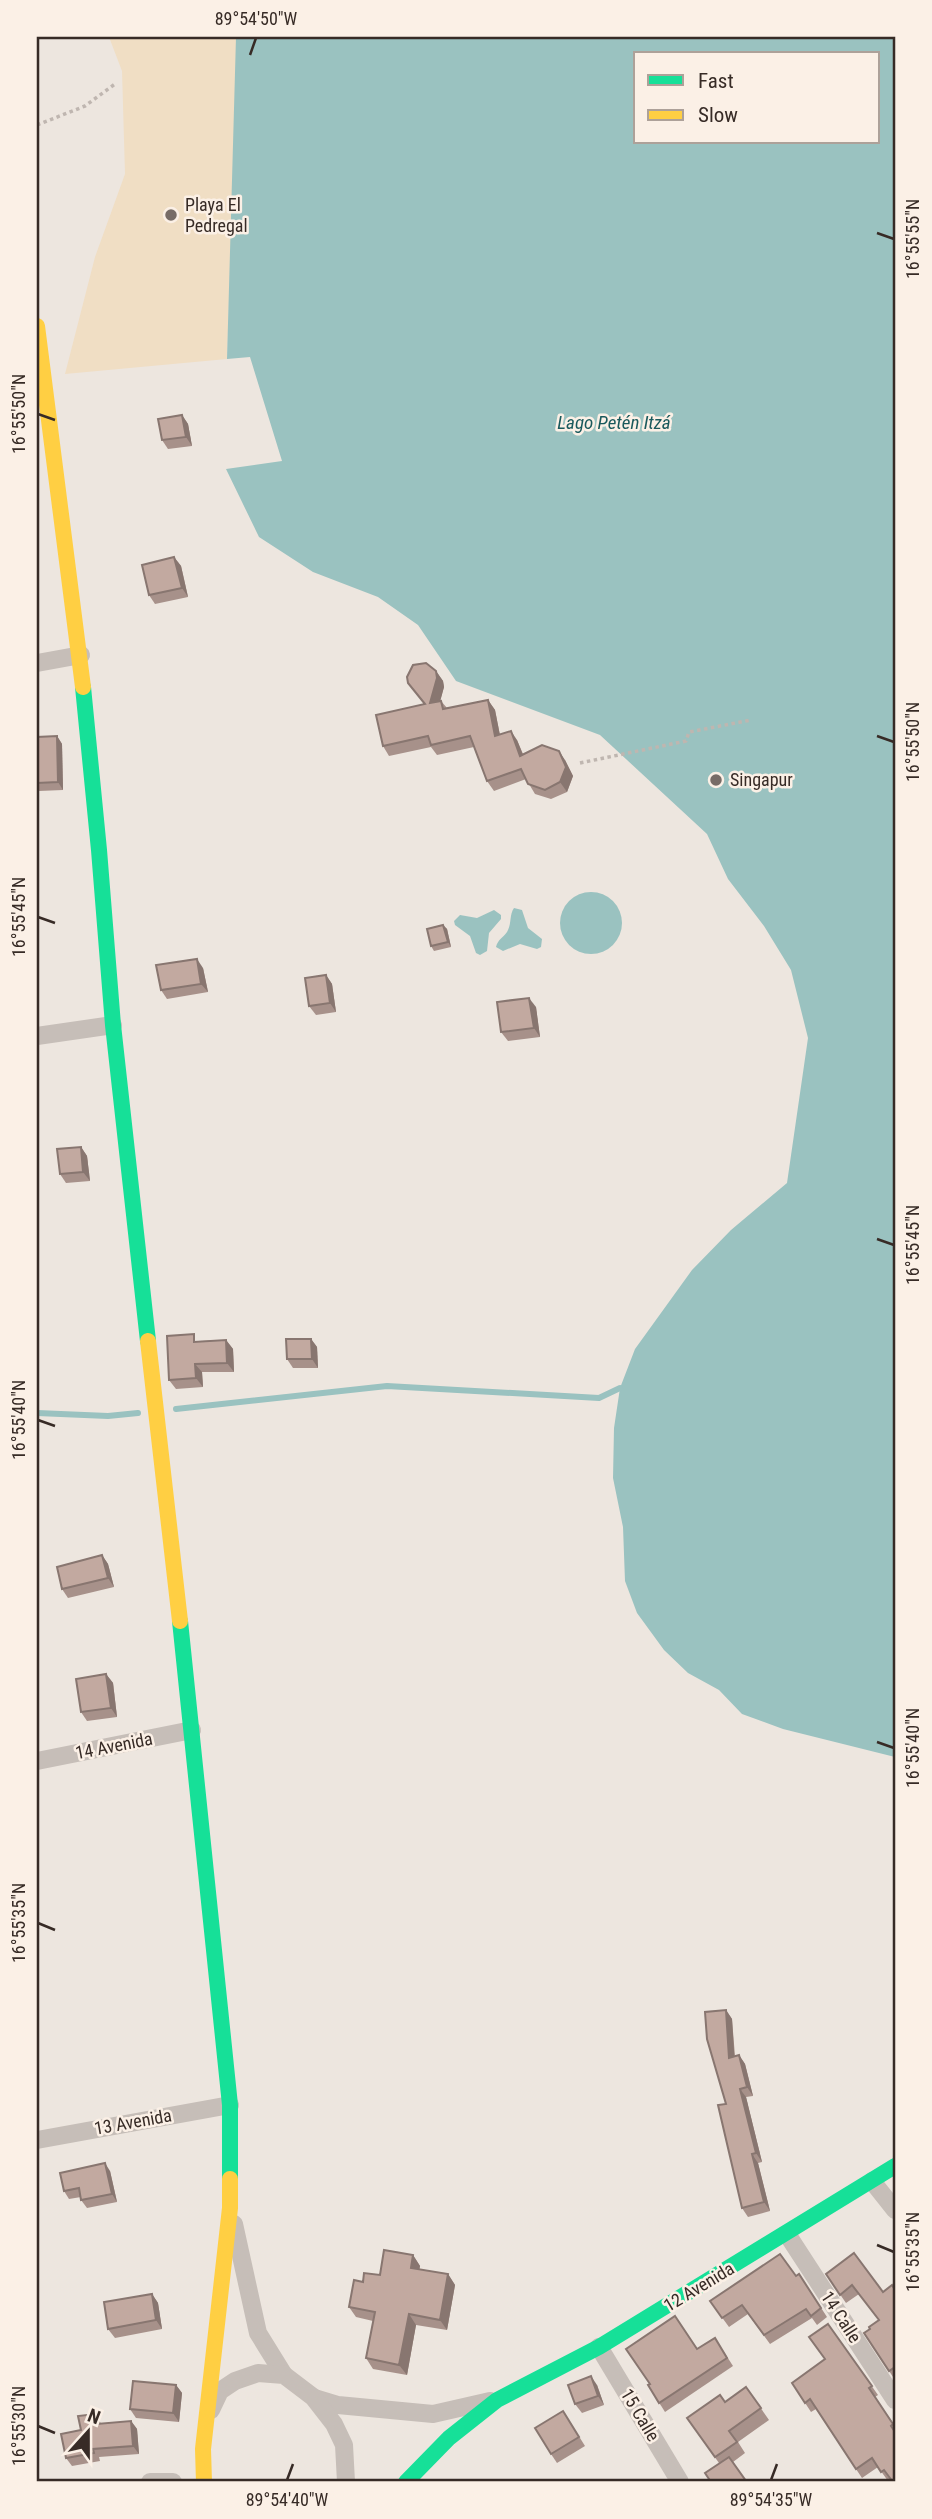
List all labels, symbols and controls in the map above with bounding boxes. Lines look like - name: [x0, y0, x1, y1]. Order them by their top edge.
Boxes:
- text: 89°54'50"W: [215, 8, 298, 29]
- legend: [634, 52, 880, 144]
- text: Fast: [698, 69, 734, 93]
- text: Slow: [698, 103, 738, 127]
- place label: Playa El Pedregal: [185, 194, 248, 236]
- text: 16°55'55"N: [902, 199, 923, 279]
- marker: Playa El Pedregal: [163, 207, 179, 223]
- text: 16°55'50"N: [8, 374, 29, 454]
- water label: Lago Petén Itzá: [557, 411, 671, 434]
- text: 16°55'50"N: [902, 702, 923, 782]
- place label: Singapur: [730, 769, 793, 790]
- marker: Singapur: [708, 772, 724, 788]
- text: 16°55'45"N: [8, 877, 29, 957]
- text: 16°55'45"N: [902, 1205, 923, 1285]
- text: 16°55'40"N: [8, 1380, 29, 1460]
- text: 16°55'40"N: [902, 1708, 923, 1788]
- street label: 14 Avenida: [73, 1728, 154, 1763]
- text: 16°55'35"N: [8, 1883, 29, 1963]
- street label: 13 Avenida: [93, 2104, 173, 2139]
- text: 16°55'35"N: [902, 2212, 923, 2292]
- street label: 12 Avenida: [660, 2257, 738, 2316]
- street label: 14 Calle: [817, 2287, 866, 2347]
- street label: 15 Calle: [617, 2385, 664, 2445]
- text: 16°55'30"N: [8, 2386, 29, 2466]
- north arrow: [52, 2396, 122, 2466]
- text: N: [84, 2404, 103, 2429]
- text: 89°54'40"W: [246, 2489, 329, 2510]
- text: 89°54'35"W: [730, 2489, 813, 2510]

